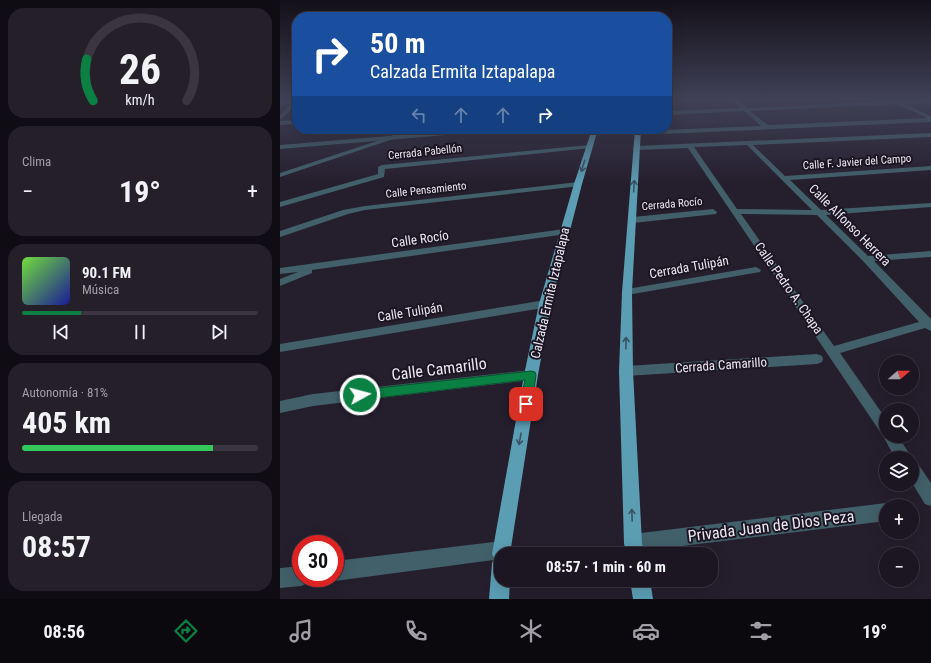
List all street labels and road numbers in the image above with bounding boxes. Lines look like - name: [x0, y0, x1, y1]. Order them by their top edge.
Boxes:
- street label: Cerrada Pabellón: [387, 142, 463, 162]
- street label: Calle F. Javier del Campo: [802, 152, 912, 172]
- street label: Calle Pensamiento: [385, 179, 467, 201]
- street label: Calle Alfonso Herrera: [806, 181, 894, 269]
- street label: Cerrada Rocío: [641, 195, 703, 213]
- street label: Calzada Ermita Iztapalapa: [528, 226, 572, 360]
- street label: Calle Rocío: [390, 228, 450, 250]
- street label: Calle Pedro A. Chapa: [752, 239, 826, 337]
- street label: Cerrada Tulipán: [648, 253, 730, 281]
- street label: Calle Tulipán: [376, 299, 444, 325]
- street label: Calle Camarillo: [390, 354, 488, 384]
- street label: Cerrada Camarillo: [675, 354, 767, 376]
- street label: Privada Juan de Dios Peza: [687, 506, 855, 546]

